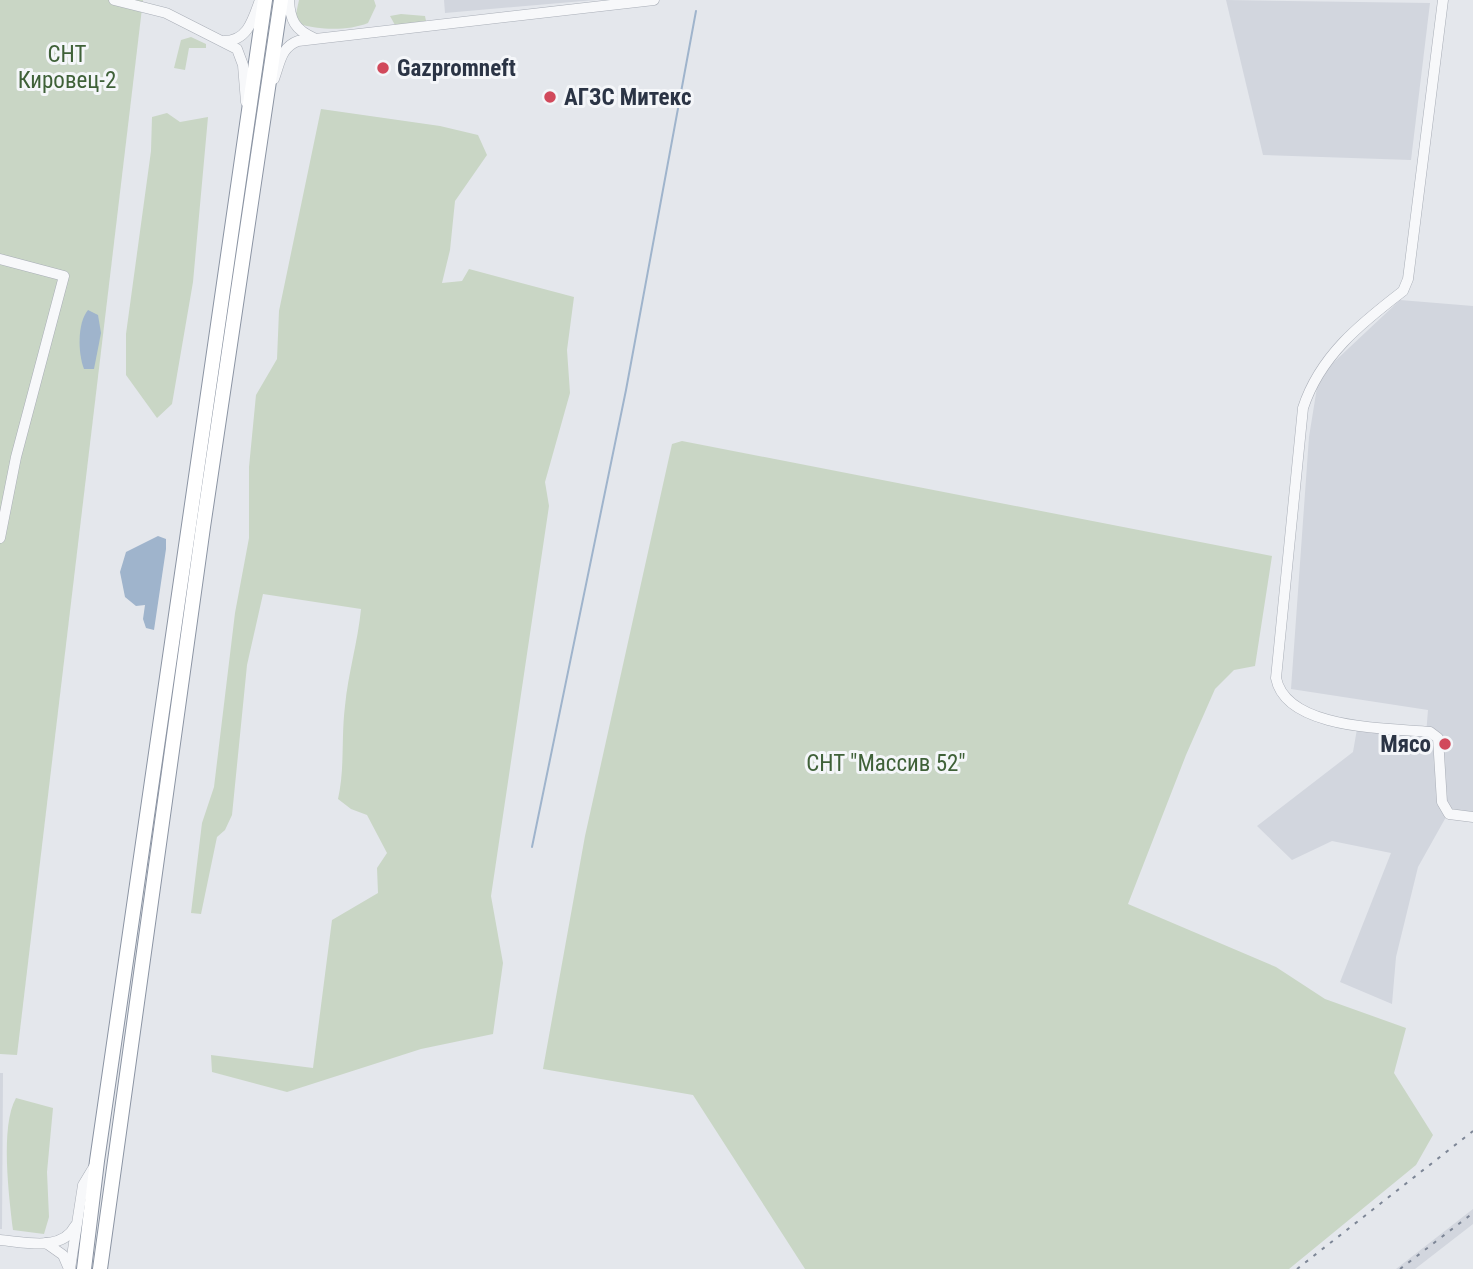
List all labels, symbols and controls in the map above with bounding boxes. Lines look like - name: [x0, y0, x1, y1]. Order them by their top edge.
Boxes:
- park label: СНТ Кировец-2: [18, 41, 116, 94]
- place label: Gazpromneft: [397, 55, 516, 82]
- marker: Gazpromneft: [375, 60, 391, 76]
- place label: АГЗС Митекс: [564, 84, 692, 111]
- marker: АГЗС Митекс: [542, 89, 558, 105]
- place label: Мясо: [1380, 731, 1431, 758]
- marker: Мясо: [1437, 736, 1453, 752]
- park label: СНТ "Массив 52": [806, 750, 966, 777]

